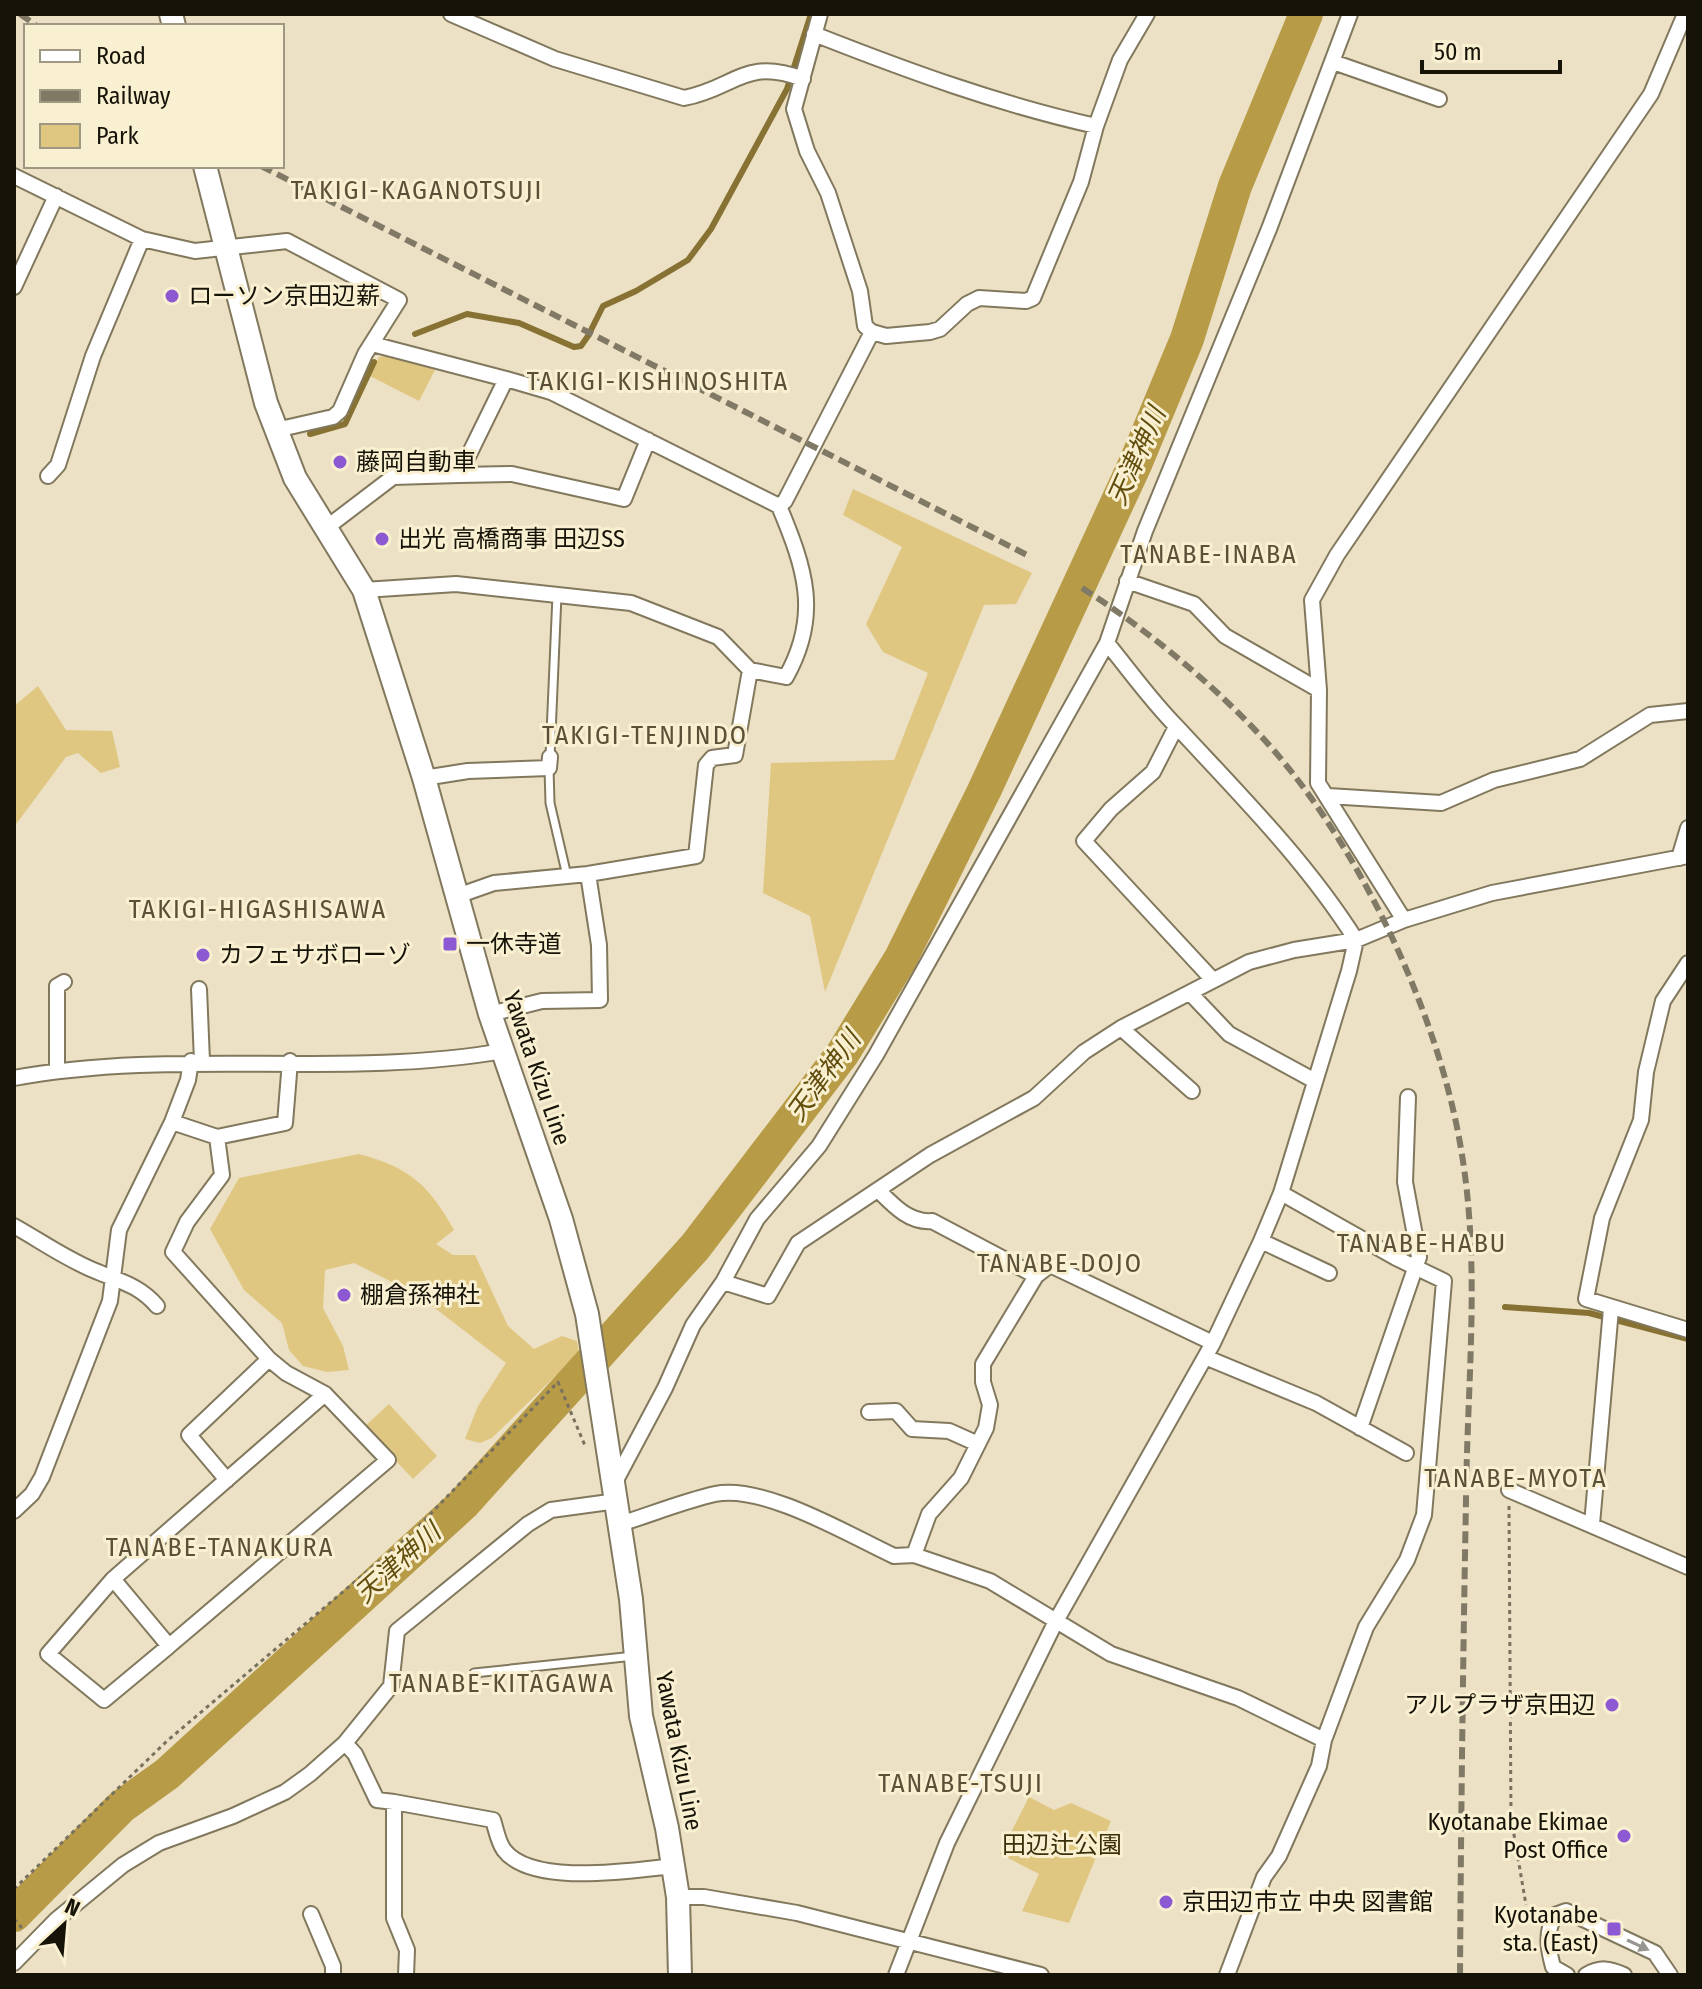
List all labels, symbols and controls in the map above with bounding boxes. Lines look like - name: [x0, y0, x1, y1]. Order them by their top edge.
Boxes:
- legend: [24, 24, 284, 168]
- scale bar: [1422, 24, 1560, 74]
- text: 50 m: [1434, 38, 1482, 66]
- text: Road: [96, 42, 146, 70]
- text: Railway: [96, 82, 171, 110]
- text: Park: [96, 122, 139, 150]
- district label: TAKIGI-KAGANOTSUJI: [291, 175, 543, 206]
- place label: ローソン京田辺薪: [188, 282, 380, 310]
- marker: ローソン京田辺薪: [163, 287, 181, 305]
- district label: TAKIGI-KISHINOSHITA: [527, 366, 789, 397]
- water label: 天津神川: [1102, 399, 1174, 510]
- place label: 藤岡自動車: [356, 448, 476, 476]
- marker: 藤岡自動車: [331, 453, 349, 471]
- place label: 出光 高橋商事 田辺SS: [398, 525, 625, 553]
- marker: 出光 高橋商事 田辺SS: [373, 530, 391, 548]
- district label: TANABE-INABA: [1120, 539, 1298, 570]
- district label: TAKIGI-TENJINDO: [542, 720, 748, 751]
- district label: TAKIGI-HIGASHISAWA: [129, 894, 387, 925]
- place label: 一休寺道: [466, 930, 562, 958]
- marker: 一休寺道: [441, 935, 459, 953]
- place label: カフェサボローゾ: [219, 941, 411, 969]
- marker: カフェサボローゾ: [194, 946, 212, 964]
- street label: Yawata Kizu Line: [497, 987, 577, 1149]
- water label: 天津神川: [781, 1022, 869, 1127]
- district label: TANABE-HABU: [1337, 1228, 1507, 1259]
- district label: TANABE-DOJO: [977, 1248, 1143, 1279]
- place label: 棚倉孫神社: [360, 1281, 480, 1309]
- marker: 棚倉孫神社: [335, 1286, 353, 1304]
- district label: TANABE-MYOTA: [1424, 1463, 1608, 1494]
- water label: 天津神川: [349, 1515, 449, 1609]
- district label: TANABE-TANAKURA: [106, 1532, 334, 1563]
- district label: TANABE-KITAGAWA: [389, 1668, 615, 1699]
- street label: Yawata Kizu Line: [650, 1669, 708, 1833]
- place label: アルプラザ京田辺: [1404, 1691, 1596, 1719]
- marker: アルプラザ京田辺: [1603, 1696, 1621, 1714]
- district label: TANABE-TSUJI: [878, 1768, 1044, 1799]
- place label: Kyotanabe Ekimae Post Office: [1428, 1808, 1608, 1864]
- marker: Kyotanabe Ekimae Post Office: [1615, 1827, 1633, 1845]
- park label: 田辺辻公園: [1002, 1831, 1122, 1859]
- north arrow: [24, 1885, 104, 1965]
- place label: 京田辺市立 中央 図書館: [1182, 1888, 1433, 1916]
- text: N: [61, 1892, 84, 1922]
- marker: 京田辺市立 中央 図書館: [1157, 1893, 1175, 1911]
- place label: Kyotanabe sta. (East): [1494, 1901, 1598, 1957]
- marker: Kyotanabe sta. (East): [1605, 1920, 1623, 1938]
- one-way arrow: [1627, 1938, 1650, 1952]

